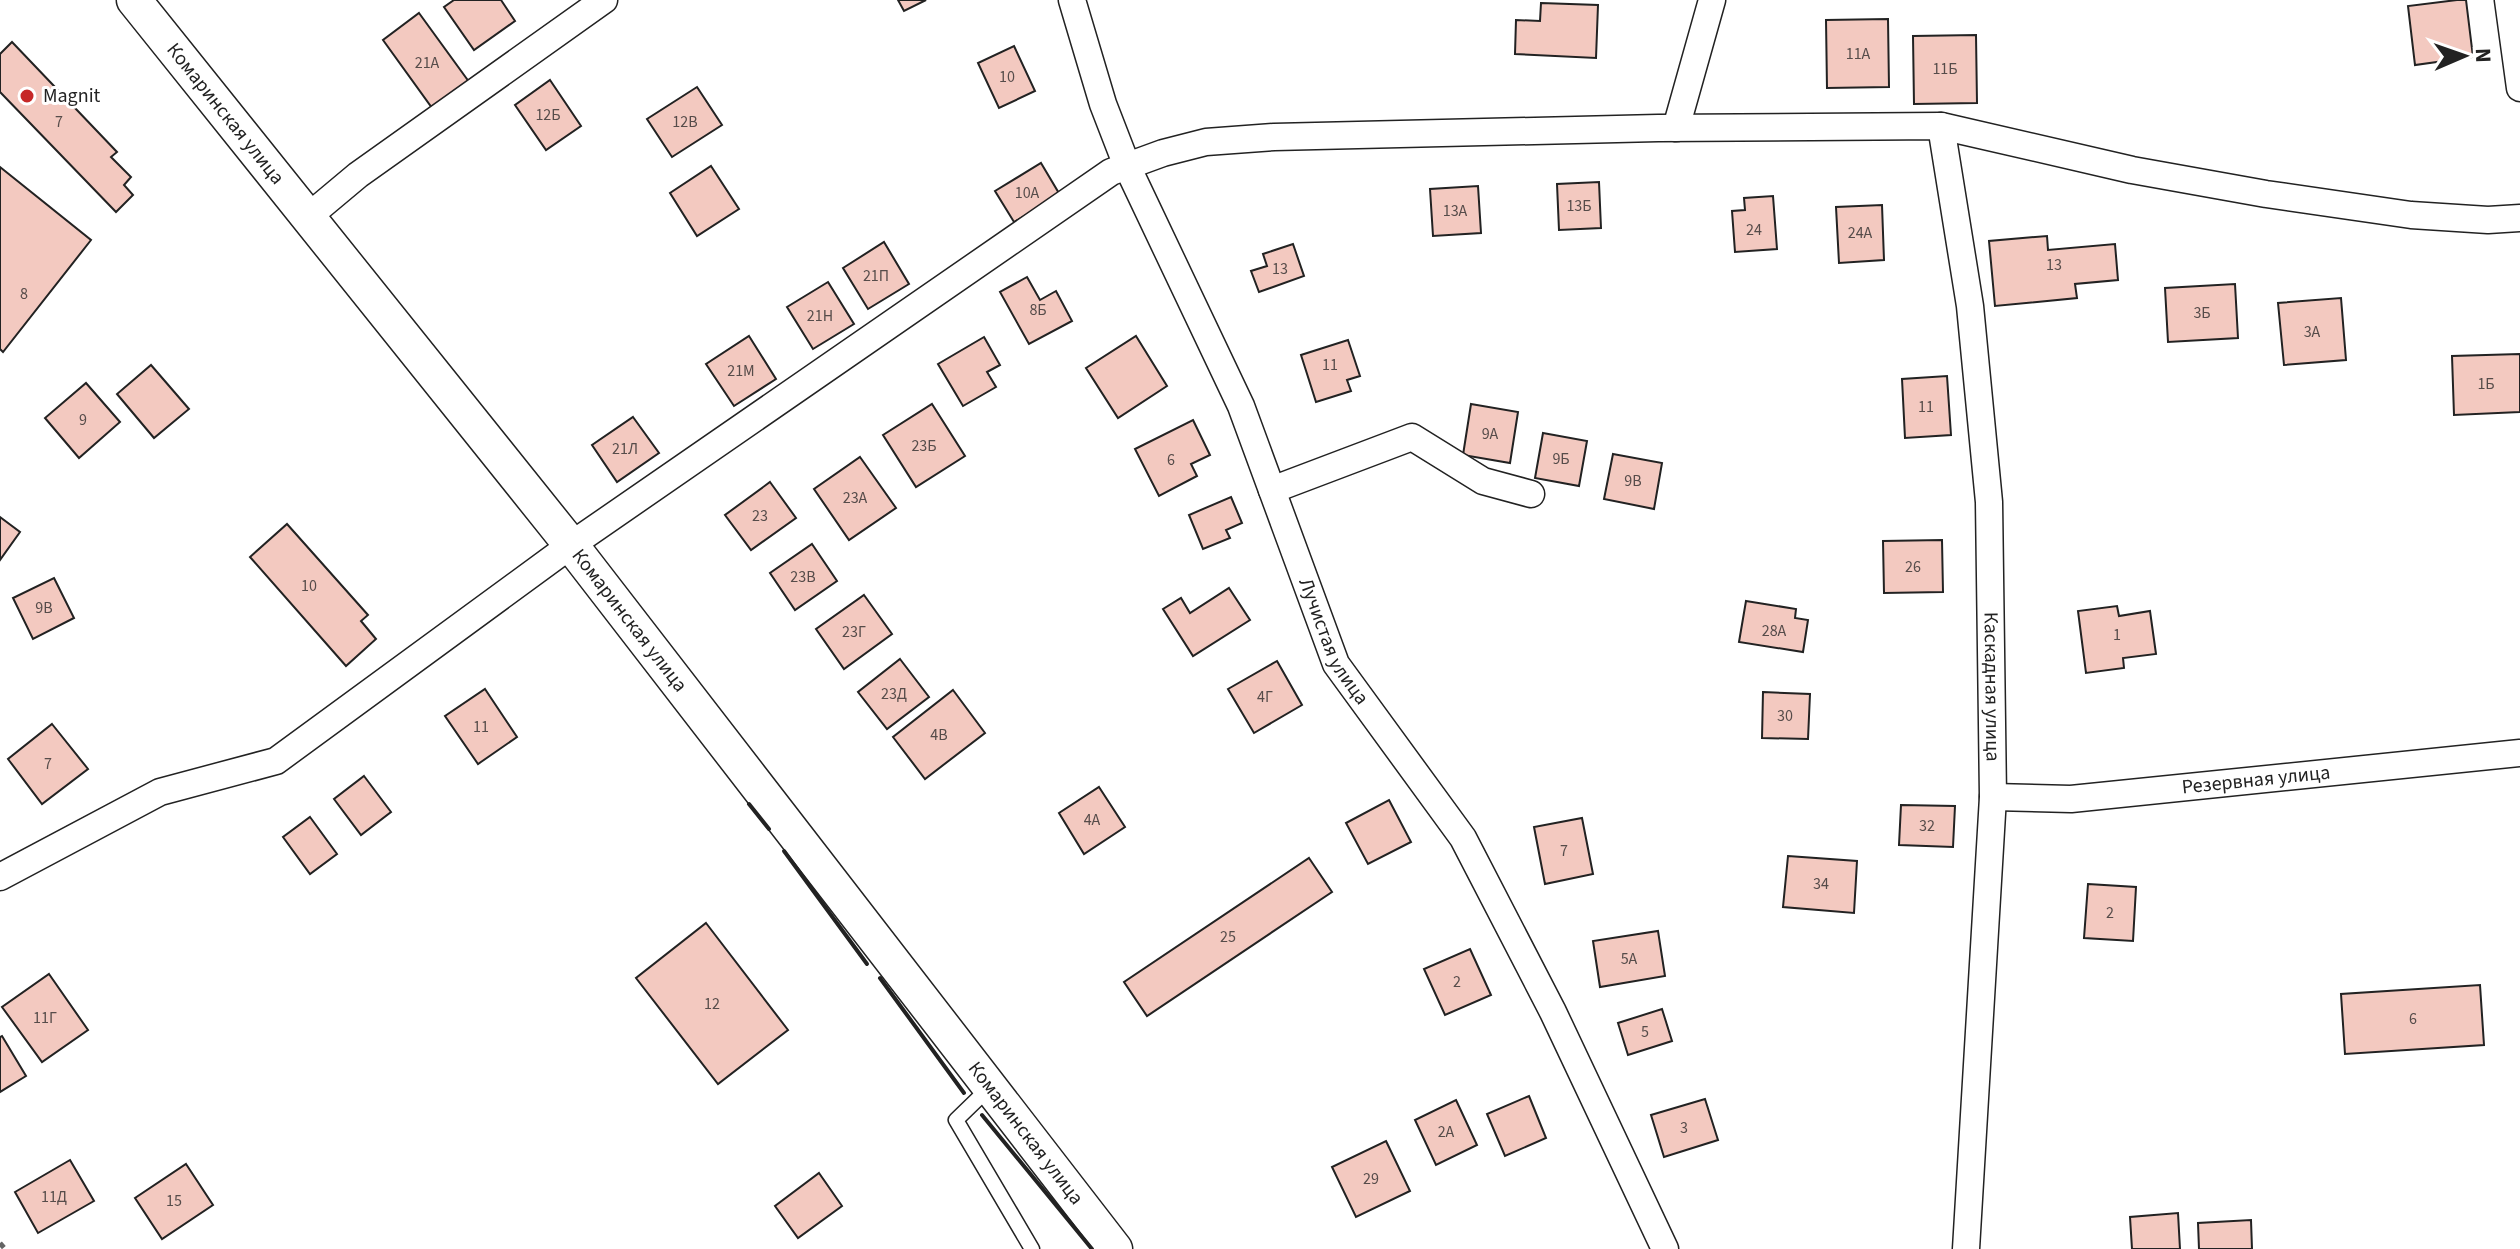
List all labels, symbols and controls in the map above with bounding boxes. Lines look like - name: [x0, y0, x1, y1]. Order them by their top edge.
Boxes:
- north arrow: [2424, 16, 2504, 96]
- street label: Комаринская улица: [160, 37, 291, 191]
- house number: 11А: [1846, 43, 1871, 65]
- text: N: [2467, 47, 2499, 63]
- house number: 21А: [415, 52, 440, 74]
- house number: 11Б: [1932, 58, 1958, 80]
- house number: 10: [999, 66, 1015, 88]
- place label: Magnit: [43, 82, 101, 110]
- marker: Magnit: [18, 87, 36, 105]
- house number: 12Б: [535, 104, 561, 126]
- house number: 7: [55, 111, 63, 133]
- house number: 12В: [672, 111, 698, 133]
- house number: 10А: [1015, 182, 1040, 204]
- house number: 13Б: [1566, 195, 1592, 217]
- house number: 13А: [1443, 200, 1468, 222]
- house number: 24: [1746, 219, 1762, 241]
- house number: 24А: [1848, 222, 1873, 244]
- house number: 13: [2046, 254, 2062, 276]
- house number: 13: [1272, 258, 1288, 280]
- house number: 21П: [863, 265, 889, 287]
- house number: 8: [20, 283, 28, 305]
- house number: 8Б: [1029, 299, 1047, 321]
- house number: 3Б: [2193, 302, 2211, 324]
- house number: 21Н: [807, 305, 833, 327]
- house number: 3А: [2304, 321, 2321, 343]
- house number: 11: [1322, 354, 1338, 376]
- house number: 21М: [727, 360, 755, 382]
- house number: 1Б: [2477, 373, 2495, 395]
- house number: 11: [1918, 396, 1934, 418]
- house number: 9: [79, 409, 87, 431]
- house number: 9А: [1482, 423, 1499, 445]
- house number: 23Б: [911, 435, 937, 457]
- house number: 21Л: [612, 438, 638, 460]
- house number: 9Б: [1552, 448, 1570, 470]
- house number: 6: [1167, 449, 1175, 471]
- house number: 9В: [1624, 470, 1642, 492]
- house number: 23А: [843, 487, 868, 509]
- house number: 23: [752, 505, 768, 527]
- street label: Комаринская улица: [565, 543, 694, 698]
- house number: 26: [1905, 556, 1921, 578]
- house number: 23В: [790, 566, 816, 588]
- street label: Лучистая улица: [1292, 574, 1375, 711]
- house number: 10: [301, 575, 317, 597]
- house number: 9В: [35, 597, 53, 619]
- street label: Каскадная улица: [1976, 612, 2007, 762]
- house number: 28А: [1762, 620, 1787, 642]
- house number: 23Г: [842, 621, 866, 643]
- house number: 1: [2113, 624, 2121, 646]
- house number: 23Д: [881, 683, 907, 705]
- house number: 4Г: [1257, 686, 1273, 708]
- house number: 30: [1777, 705, 1793, 727]
- house number: 11: [473, 716, 489, 738]
- house number: 4В: [930, 724, 948, 746]
- house number: 7: [44, 753, 52, 775]
- street label: Резервная улица: [2180, 759, 2332, 802]
- house number: 4А: [1084, 809, 1101, 831]
- house number: 32: [1919, 815, 1935, 837]
- house number: 7: [1560, 840, 1568, 862]
- house number: 34: [1813, 873, 1829, 895]
- house number: 2: [2106, 902, 2114, 924]
- house number: 25: [1220, 926, 1236, 948]
- house number: 5А: [1621, 948, 1638, 970]
- house number: 2: [1453, 971, 1461, 993]
- house number: 12: [704, 993, 720, 1015]
- house number: 11Г: [33, 1007, 57, 1029]
- house number: 6: [2409, 1008, 2417, 1030]
- house number: 5: [1641, 1021, 1649, 1043]
- street label: Комаринская улица: [961, 1056, 1090, 1211]
- house number: 3: [1680, 1117, 1688, 1139]
- house number: 2А: [1438, 1121, 1455, 1143]
- house number: 29: [1363, 1168, 1379, 1190]
- house number: 11Д: [41, 1186, 67, 1208]
- house number: 15: [166, 1190, 182, 1212]

